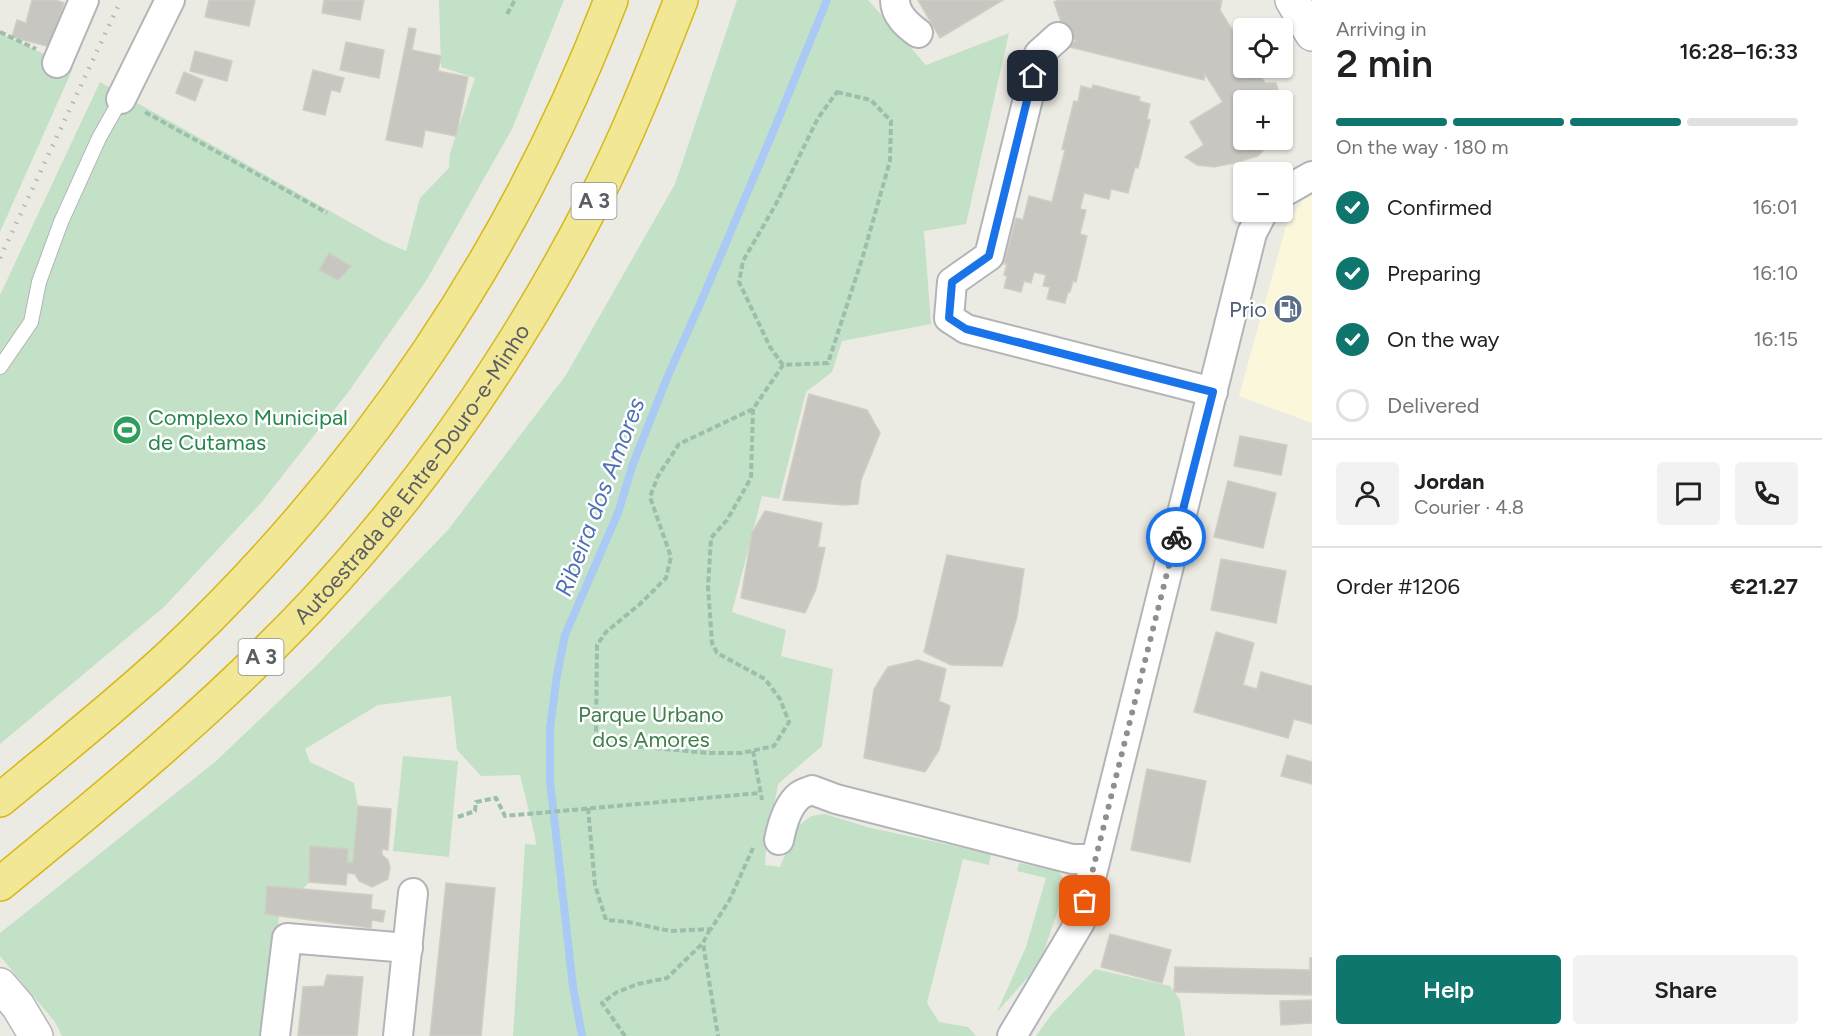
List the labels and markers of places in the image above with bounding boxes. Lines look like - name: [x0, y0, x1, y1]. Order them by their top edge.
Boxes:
- pin: [1007, 50, 1058, 101]
- fuel station icon: Prio: [1272, 293, 1304, 325]
- place label: Prio: [1229, 296, 1267, 323]
- place label: Complexo Municipal de Cutamas: [148, 404, 348, 456]
- sports icon: Complexo Municipal de Cutamas: [111, 414, 143, 446]
- pin: [1059, 875, 1110, 926]

